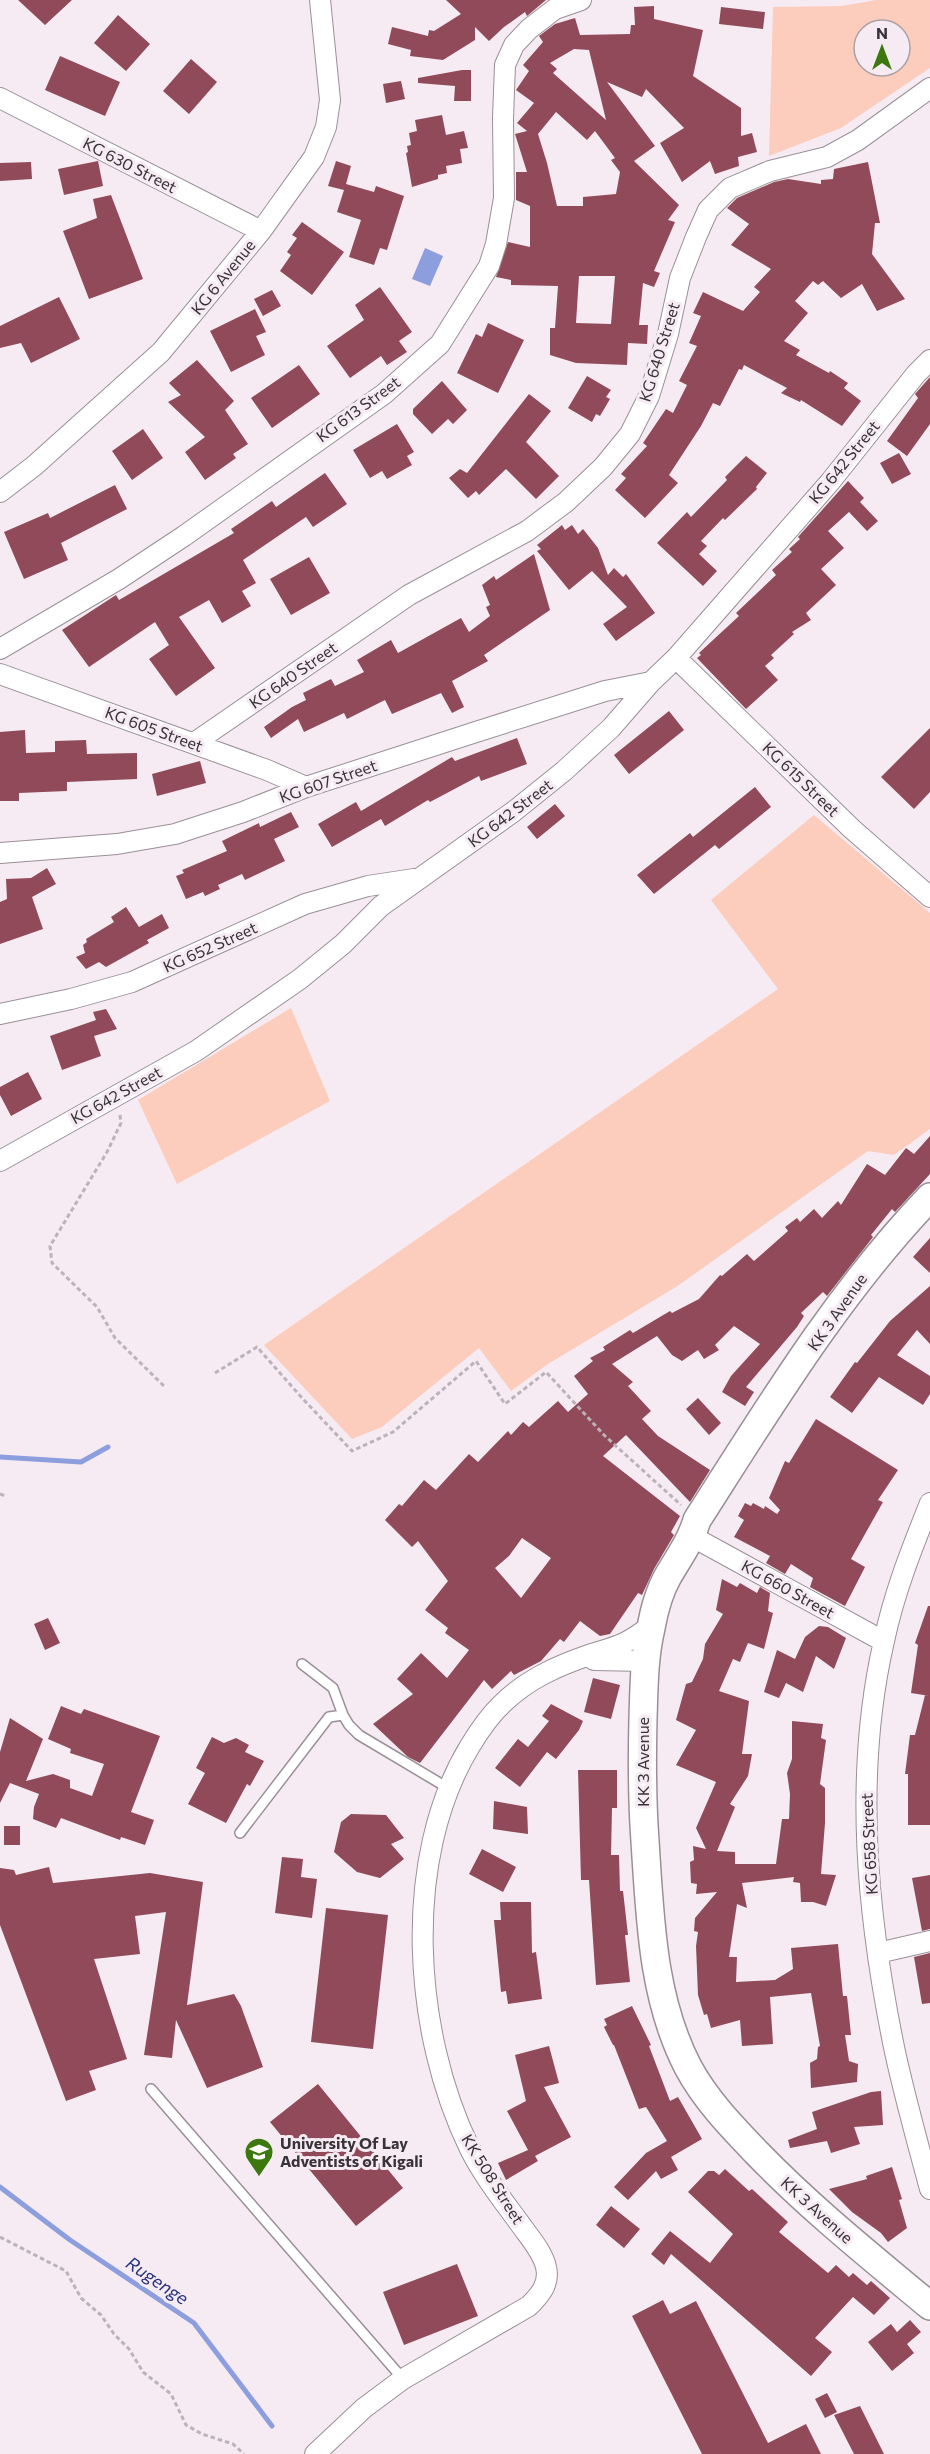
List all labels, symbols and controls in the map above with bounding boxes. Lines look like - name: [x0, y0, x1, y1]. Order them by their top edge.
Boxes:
- north arrow: [852, 18, 912, 78]
- text: N: [876, 23, 888, 42]
- street label: KG 630 Street: [80, 133, 181, 196]
- street label: KG 6 Avenue: [187, 235, 259, 318]
- street label: KG 640 Street: [634, 299, 683, 404]
- street label: KG 613 Street: [312, 372, 404, 445]
- street label: KG 642 Street: [804, 416, 883, 507]
- street label: KG 640 Street: [245, 637, 341, 712]
- street label: KG 605 Street: [103, 702, 206, 755]
- street label: KG 615 Street: [759, 737, 844, 820]
- street label: KG 607 Street: [277, 755, 379, 806]
- street label: KG 642 Street: [464, 774, 556, 851]
- street label: KG 652 Street: [160, 917, 260, 976]
- street label: KG 642 Street: [67, 1062, 165, 1127]
- street label: KK 3 Avenue: [803, 1269, 870, 1354]
- street label: KG 660 Street: [739, 1555, 838, 1622]
- street label: KK 3 Avenue: [633, 1717, 652, 1807]
- street label: KG 658 Street: [856, 1792, 881, 1895]
- street label: KK 508 Street: [458, 2130, 529, 2227]
- place label: University Of Lay Adventists of Kigali: [280, 2133, 423, 2170]
- school or university icon: University Of Lay Adventists of Kigali: [243, 2136, 275, 2178]
- street label: KK 3 Avenue: [778, 2172, 857, 2247]
- water label: Rugenge: [122, 2251, 193, 2309]

